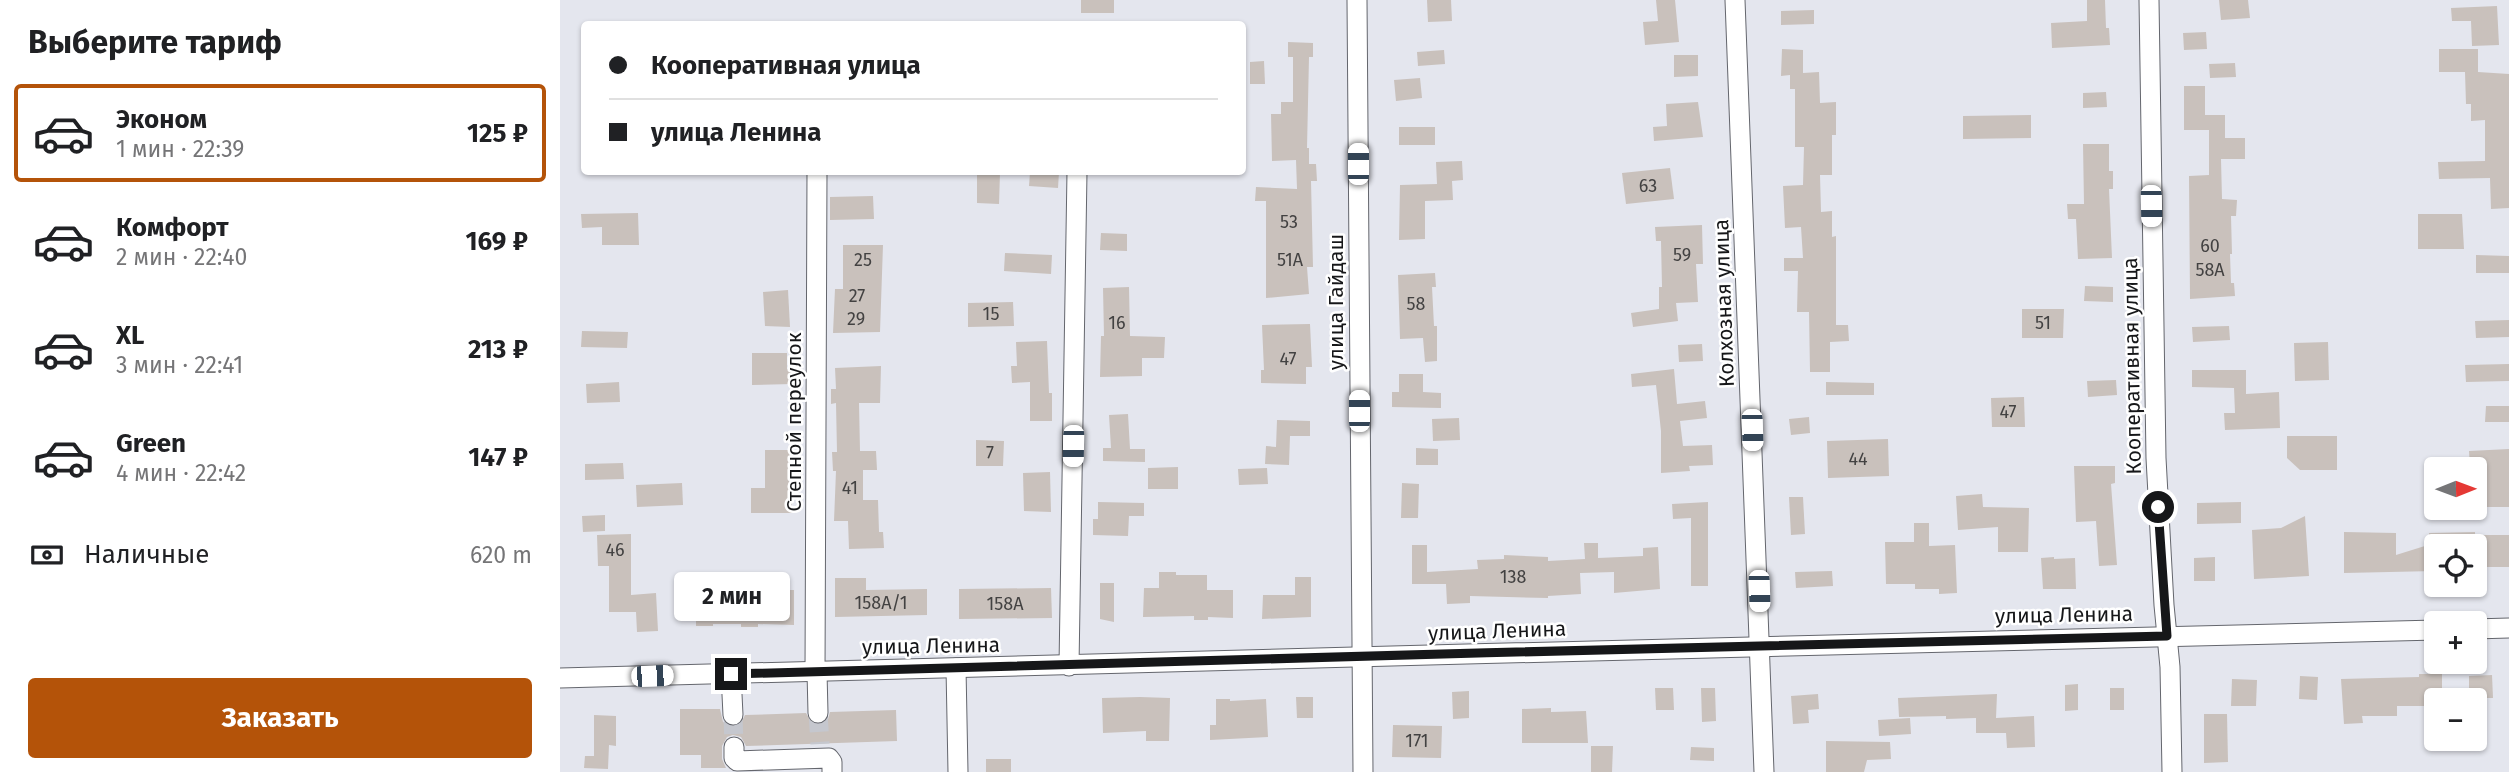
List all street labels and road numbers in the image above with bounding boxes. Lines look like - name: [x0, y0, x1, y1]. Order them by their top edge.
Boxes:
- street label: Колхозная улица: [1708, 219, 1740, 387]
- street label: улица Гайдаш: [1323, 234, 1349, 370]
- street label: Кооперативная улица: [2117, 257, 2147, 475]
- street label: Степной переулок: [781, 332, 807, 512]
- street label: улица Ленина: [1995, 601, 2133, 629]
- street label: улица Ленина: [1427, 616, 1567, 646]
- street label: улица Ленина: [862, 632, 1000, 660]

